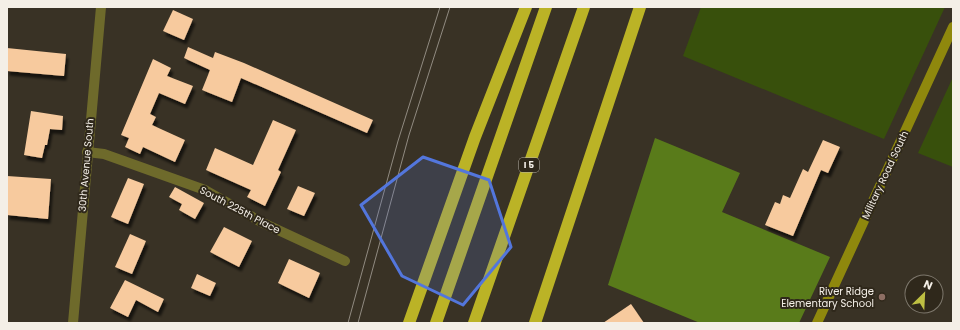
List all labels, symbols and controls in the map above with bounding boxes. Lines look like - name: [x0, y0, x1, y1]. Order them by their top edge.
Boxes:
- street label: 30th Avenue South: [74, 118, 98, 212]
- street label: Military Road South: [858, 128, 912, 222]
- road number: I 5: [519, 158, 539, 172]
- street label: South 225th Place: [197, 182, 283, 238]
- north arrow: [904, 274, 944, 314]
- text: N: [921, 276, 935, 294]
- place label: River Ridge Elementary School: [781, 284, 874, 311]
- marker: River Ridge Elementary School: [877, 292, 887, 302]

